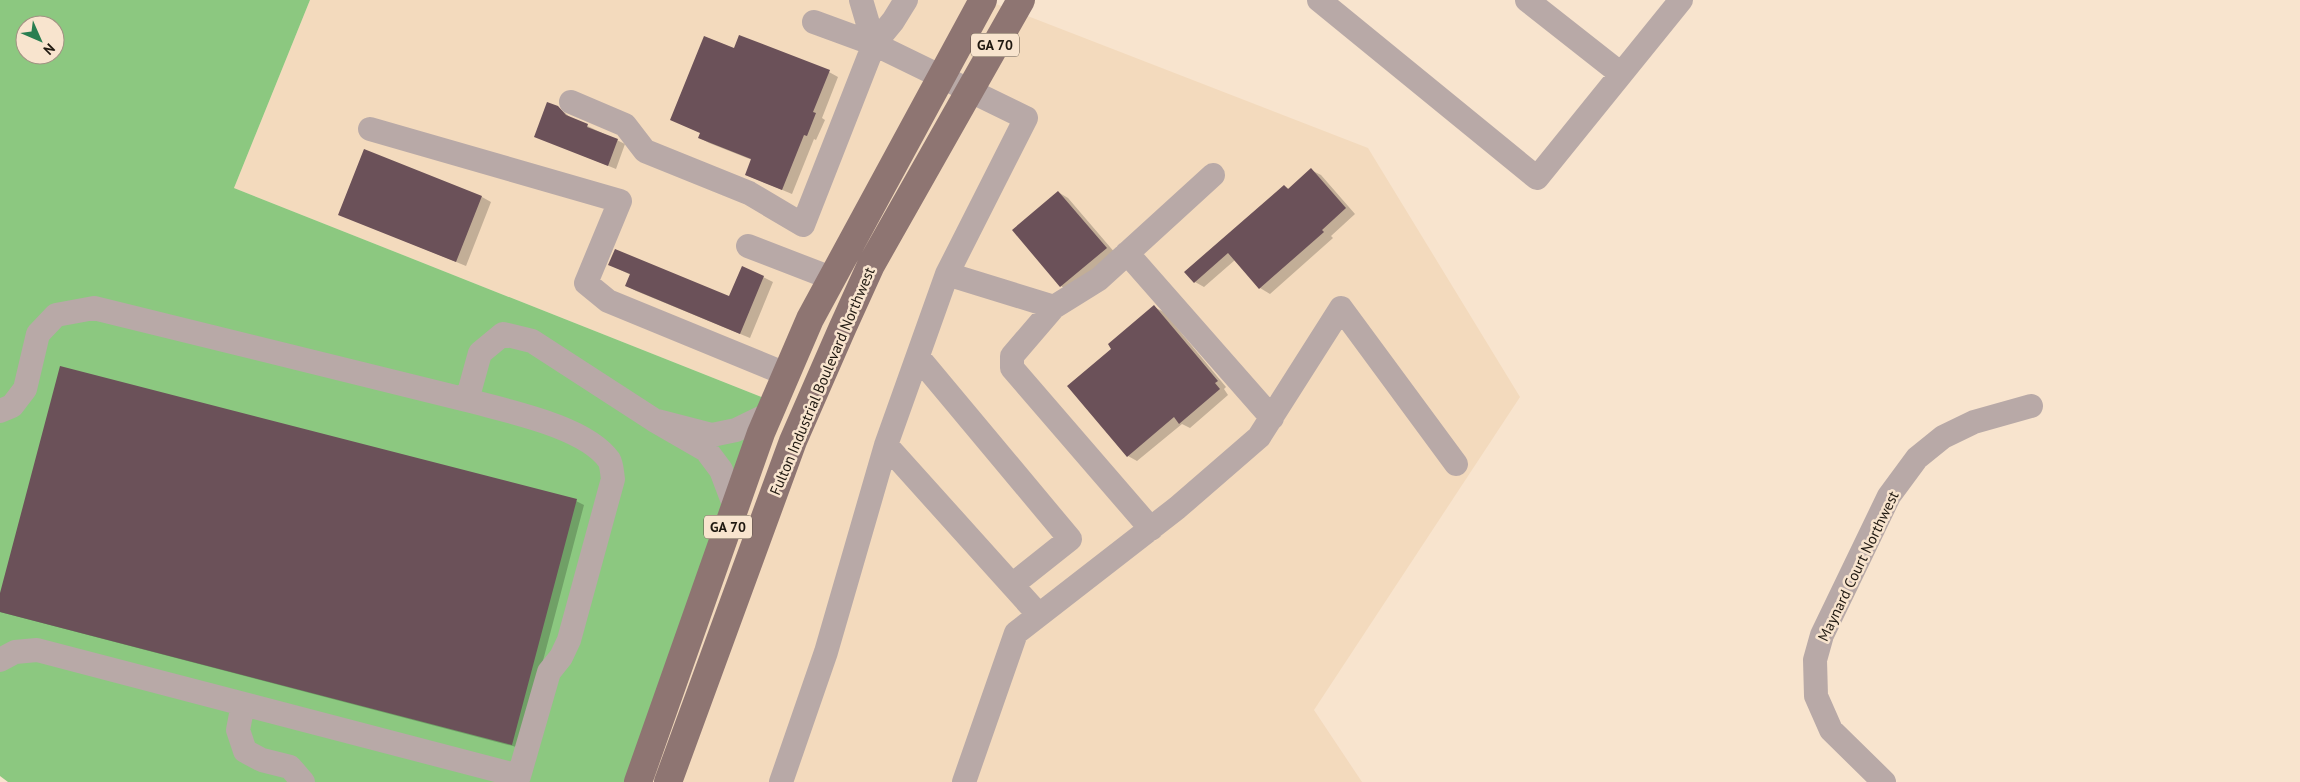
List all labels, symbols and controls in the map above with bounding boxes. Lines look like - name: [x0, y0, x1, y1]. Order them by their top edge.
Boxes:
- north arrow: [15, 15, 65, 65]
- road number: GA 70: [971, 34, 1019, 56]
- text: N: [40, 40, 59, 59]
- street label: Fulton Industrial Boulevard Northwest: [765, 264, 879, 498]
- street label: Maynard Court Northwest: [1813, 488, 1903, 644]
- road number: GA 70: [704, 516, 752, 538]

